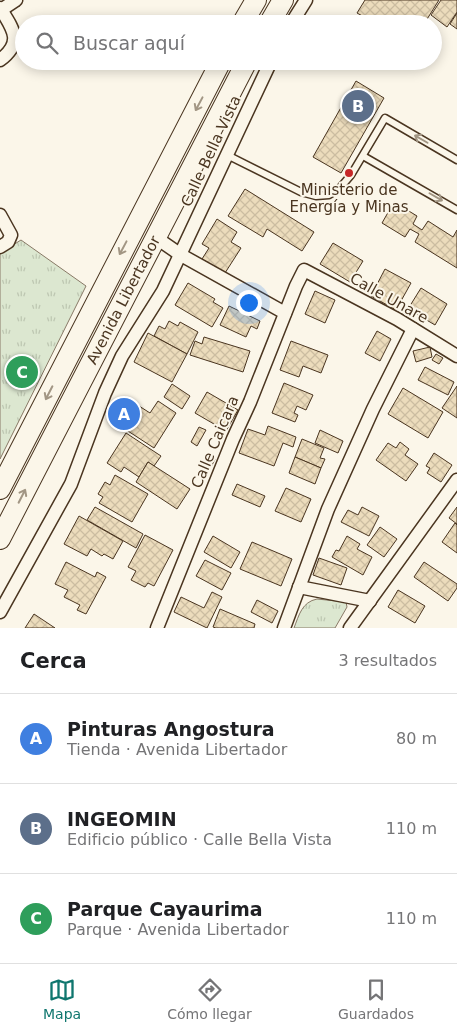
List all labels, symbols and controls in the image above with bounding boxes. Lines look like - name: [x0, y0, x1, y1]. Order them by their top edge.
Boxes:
- search box: [15, 15, 442, 70]
- icon: search: [33, 29, 61, 57]
- text: Buscar aquí: [73, 32, 185, 54]
- pin: B: [342, 87, 374, 125]
- street label: Calle Bella Vista: [177, 92, 245, 210]
- one-way arrow: [194, 97, 204, 112]
- one-way arrow: [413, 134, 428, 144]
- marker: Ministerio de Energía y Minas: [343, 167, 355, 179]
- place label: Ministerio de Energía y Minas: [289, 181, 409, 216]
- one-way arrow: [428, 193, 443, 203]
- street label: Avenida Libertador: [83, 232, 164, 367]
- one-way arrow: [118, 241, 128, 255]
- street label: Calle Unare: [347, 269, 431, 327]
- your location: [236, 290, 262, 316]
- pin: C: [6, 353, 38, 391]
- one-way arrow: [44, 385, 53, 400]
- street label: Calle Caicara: [187, 393, 243, 491]
- pin: A: [108, 395, 140, 433]
- one-way arrow: [17, 488, 27, 503]
- text: Cerca: [20, 649, 87, 673]
- text: 3 resultados: [338, 651, 437, 670]
- text: Pinturas Angostura: [67, 718, 275, 740]
- text: A: [30, 729, 42, 748]
- text: 80 m: [396, 729, 437, 748]
- text: Tienda · Avenida Libertador: [67, 740, 287, 759]
- text: INGEOMIN: [67, 808, 177, 830]
- text: B: [30, 819, 42, 838]
- text: 110 m: [386, 819, 437, 838]
- text: Edificio público · Calle Bella Vista: [67, 830, 332, 849]
- text: Parque Cayaurima: [67, 898, 263, 920]
- text: C: [30, 909, 42, 928]
- text: 110 m: [386, 909, 437, 928]
- text: Parque · Avenida Libertador: [67, 920, 289, 939]
- tab: Mapa: [43, 976, 81, 1022]
- tab: Cómo llegar: [167, 976, 252, 1022]
- tab: Guardados: [338, 976, 414, 1022]

